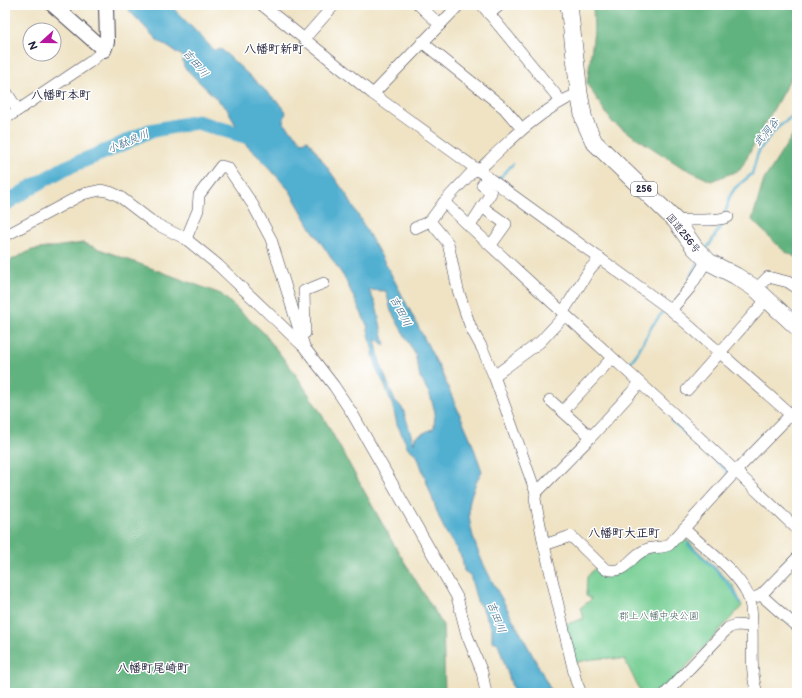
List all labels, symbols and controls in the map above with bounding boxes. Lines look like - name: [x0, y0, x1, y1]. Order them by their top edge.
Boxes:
- north arrow: [22, 22, 62, 62]
- text: N: [26, 39, 41, 52]
- district label: 八幡町新町: [244, 42, 304, 57]
- water label: 吉田川: [180, 47, 211, 80]
- district label: 八幡町本町: [31, 88, 91, 103]
- water label: 武洞谷: [751, 115, 783, 149]
- water label: 小駄良川: [105, 127, 151, 156]
- road number: 256: [631, 182, 657, 196]
- street label: 国道256号: [664, 211, 703, 256]
- water label: 吉田川: [387, 294, 414, 329]
- district label: 八幡町大正町: [588, 526, 660, 541]
- water label: 吉田川: [485, 599, 509, 635]
- park label: 郡上八幡中央公園: [619, 610, 699, 622]
- district label: 八幡町尾崎町: [117, 661, 189, 676]

